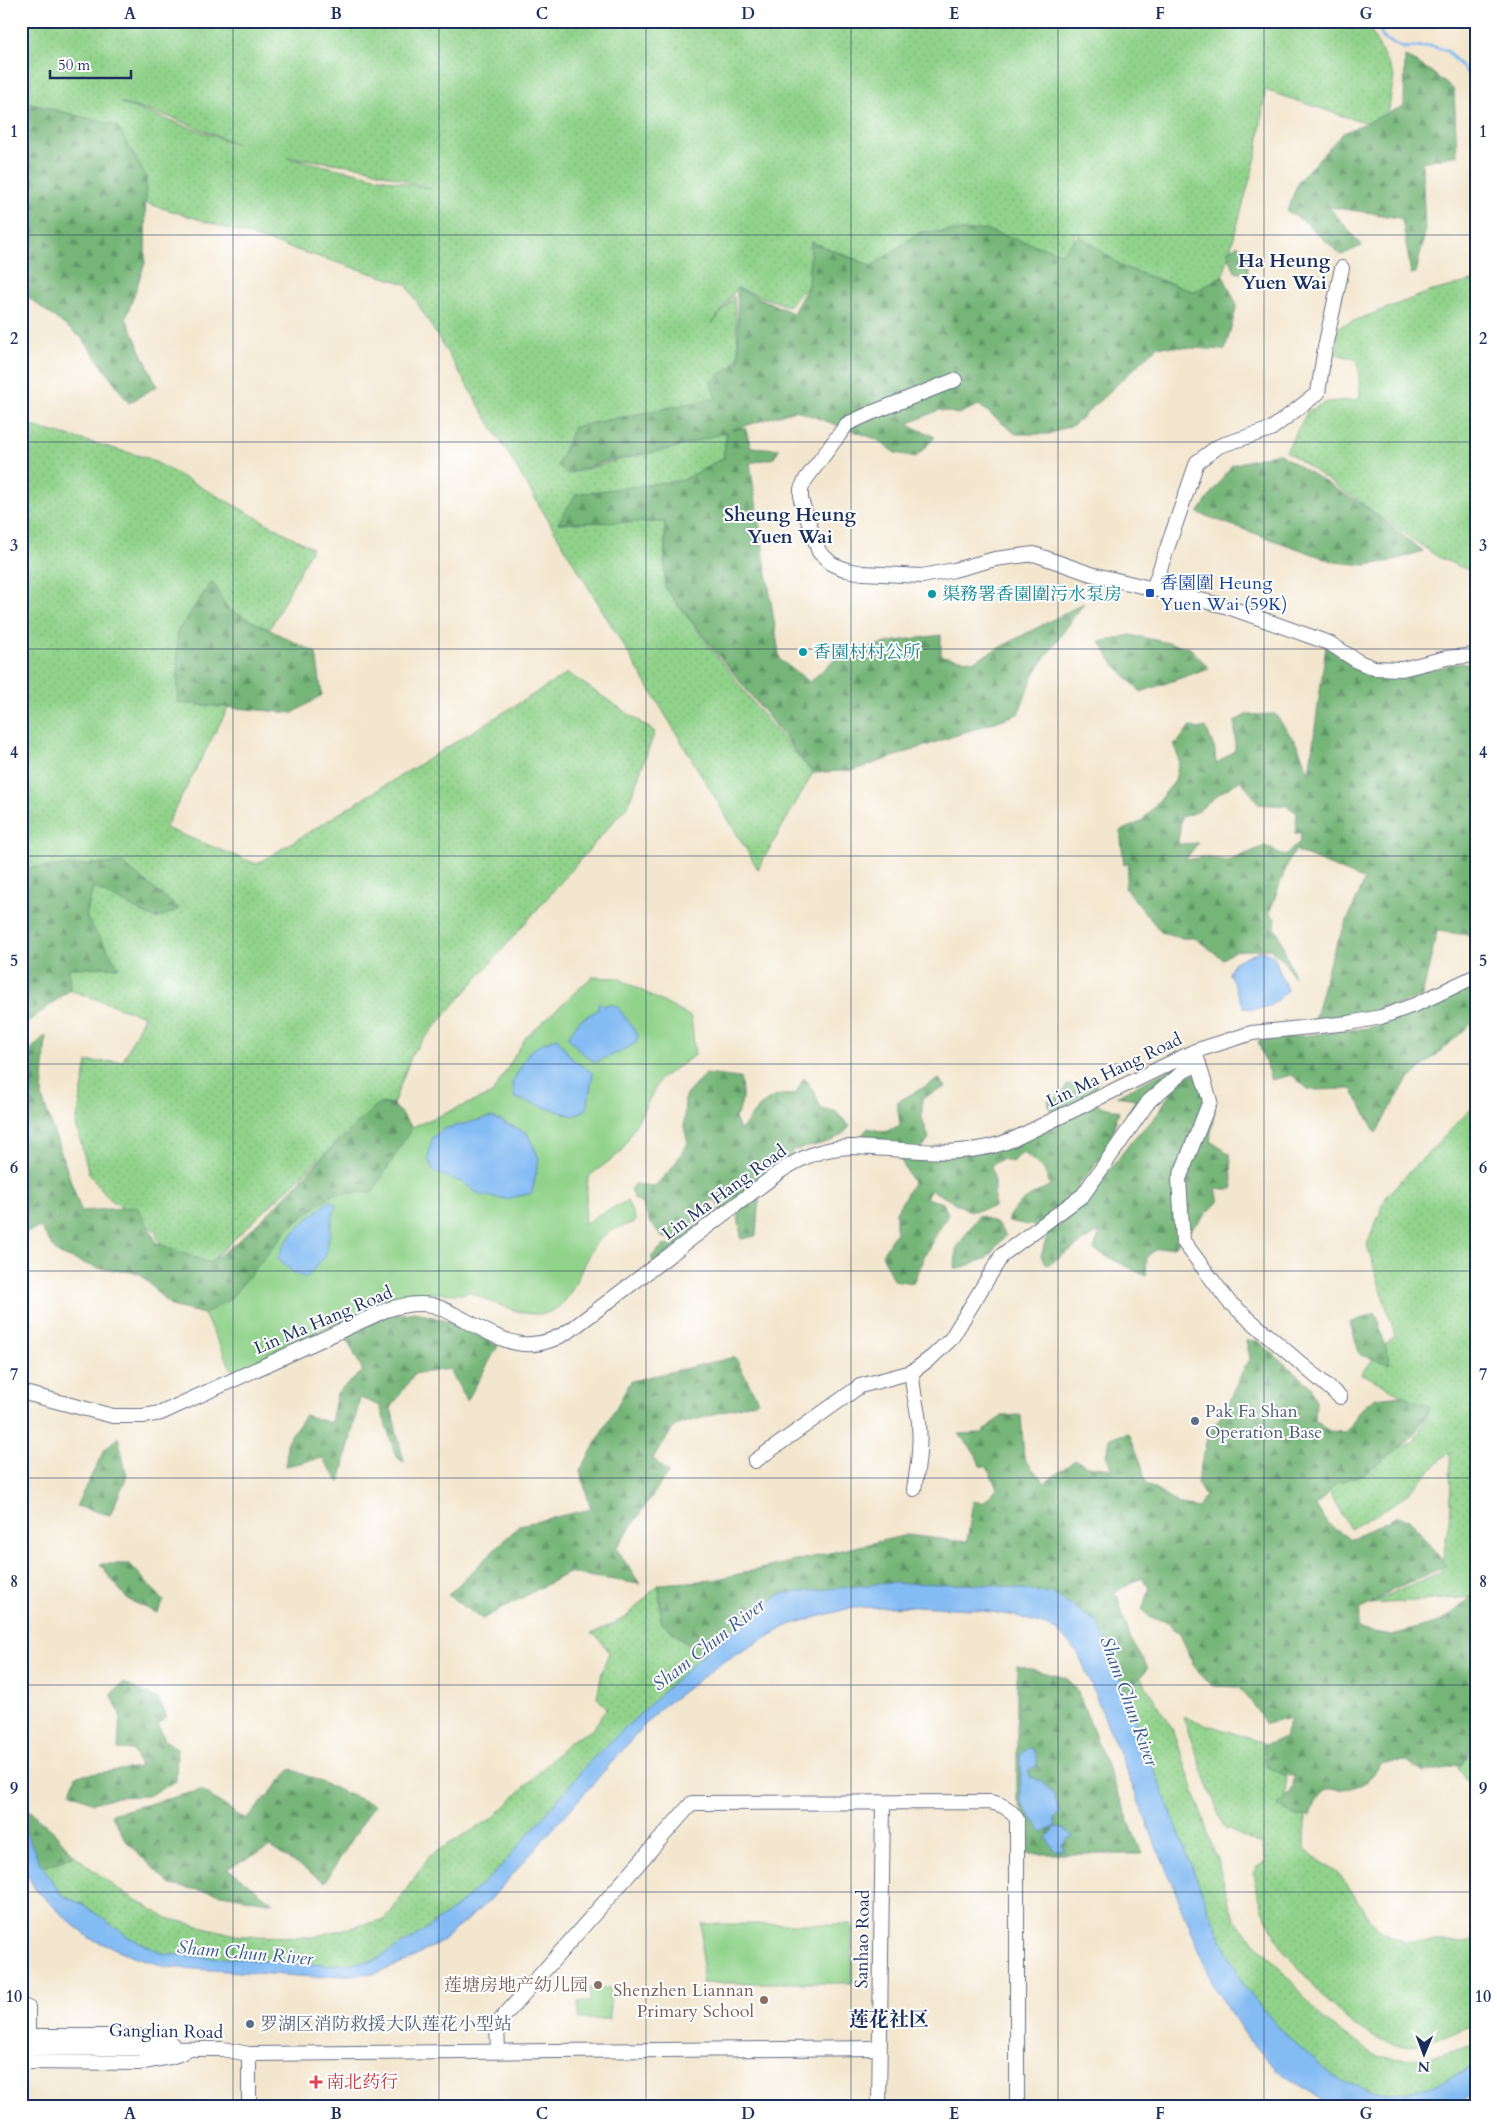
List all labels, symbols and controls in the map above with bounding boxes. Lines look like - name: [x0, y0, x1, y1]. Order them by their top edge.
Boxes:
- text: A: [124, 3, 136, 25]
- text: B: [330, 3, 342, 25]
- text: C: [536, 3, 548, 25]
- text: D: [741, 3, 755, 25]
- text: E: [949, 3, 959, 25]
- text: F: [1155, 3, 1165, 25]
- text: G: [1359, 3, 1373, 25]
- scale bar: [50, 48, 131, 80]
- text: 50 m: [58, 55, 90, 75]
- text: 1: [10, 121, 18, 143]
- text: 1: [1479, 121, 1487, 143]
- district label: Ha Heung Yuen Wai: [1238, 248, 1331, 296]
- text: 2: [10, 328, 18, 350]
- text: 2: [1479, 328, 1487, 350]
- district label: Sheung Heung Yuen Wai: [724, 502, 857, 550]
- text: 3: [10, 535, 18, 557]
- text: 3: [1479, 535, 1487, 557]
- place label: 香園圍 Heung Yuen Wai (59K): [1160, 571, 1287, 617]
- place label: 渠務署香園圍污水泵房: [942, 582, 1122, 607]
- marker: 香園圍 Heung Yuen Wai (59K): [1144, 587, 1156, 599]
- marker: 渠務署香園圍污水泵房: [926, 588, 938, 600]
- place label: 香園村村公所: [813, 640, 921, 665]
- marker: 香園村村公所: [797, 646, 809, 658]
- text: 4: [10, 742, 18, 764]
- text: 4: [1479, 742, 1487, 764]
- text: 5: [10, 950, 18, 972]
- text: 5: [1479, 950, 1487, 972]
- street label: Lin Ma Hang Road: [1042, 1027, 1187, 1114]
- street label: Lin Ma Hang Road: [657, 1139, 792, 1246]
- text: 6: [10, 1157, 18, 1179]
- text: 6: [1479, 1157, 1487, 1179]
- street label: Lin Ma Hang Road: [250, 1280, 397, 1361]
- text: 7: [10, 1364, 18, 1386]
- text: 7: [1479, 1364, 1487, 1386]
- place label: Pak Fa Shan Operation Base: [1205, 1399, 1322, 1445]
- marker: Pak Fa Shan Operation Base: [1189, 1415, 1201, 1427]
- text: 8: [10, 1571, 18, 1593]
- text: 8: [1479, 1571, 1487, 1593]
- water label: Sham Chun River: [647, 1592, 771, 1697]
- water label: Sham Chun River: [1094, 1633, 1165, 1771]
- text: 9: [10, 1778, 18, 1800]
- text: 9: [1479, 1778, 1487, 1800]
- street label: Sanhao Road: [849, 1889, 876, 1989]
- water label: Sham Chun River: [176, 1934, 315, 1972]
- place label: 莲塘房地产幼儿园: [444, 1973, 588, 1998]
- place label: Shenzhen Liannan Primary School: [613, 1978, 755, 2024]
- marker: 莲塘房地产幼儿园: [592, 1979, 604, 1991]
- text: 10: [6, 1986, 22, 2008]
- text: 10: [1475, 1986, 1491, 2008]
- marker: Shenzhen Liannan Primary School: [758, 1994, 770, 2006]
- district label: 莲花社区: [849, 2006, 929, 2033]
- place label: 罗湖区消防救援大队莲花小型站: [260, 2012, 512, 2037]
- street label: Ganglian Road: [109, 2018, 224, 2045]
- marker: 罗湖区消防救援大队莲花小型站: [244, 2018, 256, 2030]
- north arrow: [1400, 2030, 1450, 2080]
- text: N: [1418, 2057, 1430, 2076]
- place label: 南北药行: [326, 2070, 398, 2095]
- marker: 南北药行: [310, 2076, 322, 2088]
- text: A: [124, 2103, 136, 2125]
- text: B: [330, 2103, 342, 2125]
- text: C: [536, 2103, 548, 2125]
- text: D: [741, 2103, 755, 2125]
- text: E: [949, 2103, 959, 2125]
- text: F: [1155, 2103, 1165, 2125]
- text: G: [1359, 2103, 1373, 2125]

